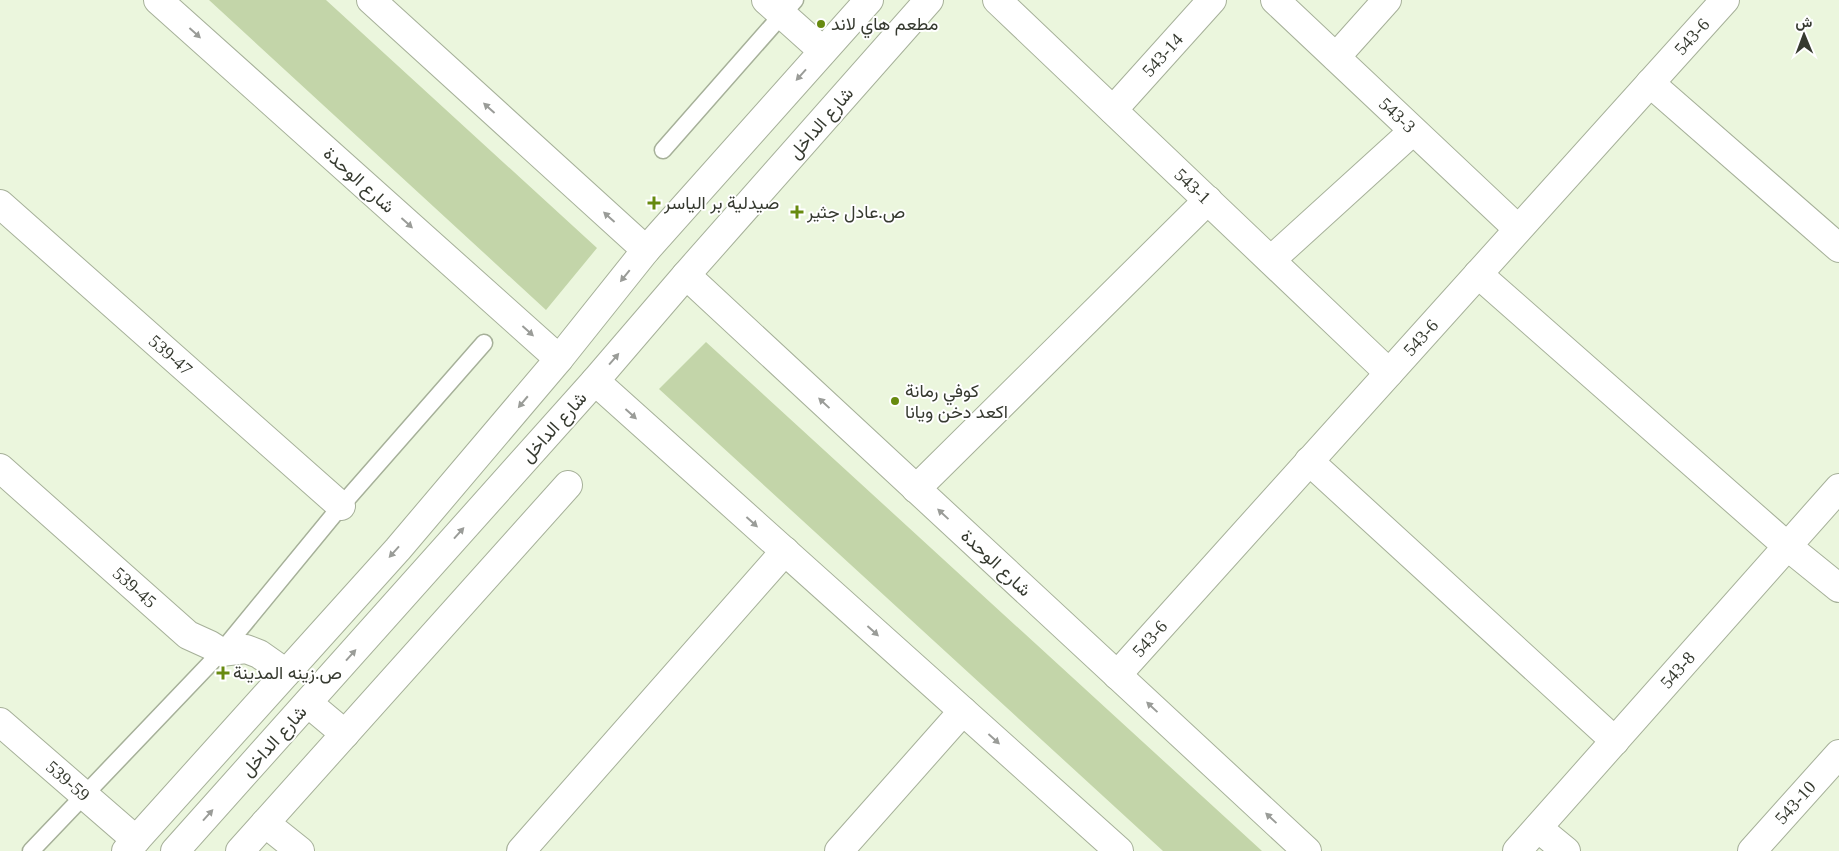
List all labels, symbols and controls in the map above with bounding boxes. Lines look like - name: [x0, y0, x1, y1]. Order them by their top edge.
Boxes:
- north arrow: [1779, 10, 1829, 60]
- place label: مطعم هاي لاند: [831, 14, 938, 39]
- street label: 543-6: [1670, 14, 1713, 59]
- text: ش: [1795, 15, 1813, 31]
- marker: مطعم هاي لاند: [815, 18, 827, 30]
- one-way arrow: [188, 27, 201, 38]
- street label: 543-14: [1138, 29, 1187, 81]
- one-way arrow: [796, 68, 807, 81]
- street label: شارع الداخل: [785, 83, 859, 164]
- street label: 543-3: [1375, 94, 1419, 137]
- one-way arrow: [484, 102, 496, 114]
- street label: شارع الوحدة: [318, 143, 398, 218]
- street label: 543-1: [1170, 164, 1215, 208]
- place label: صيدلية بر الياسر: [663, 193, 779, 214]
- marker: صيدلية بر الياسر: [648, 197, 660, 209]
- place label: ص.عادل جثير: [806, 202, 905, 223]
- marker: ص.عادل جثير: [791, 206, 803, 218]
- one-way arrow: [604, 211, 616, 223]
- one-way arrow: [400, 217, 412, 229]
- one-way arrow: [619, 269, 630, 282]
- street label: 543-6: [1399, 315, 1442, 360]
- one-way arrow: [521, 325, 533, 337]
- street label: 539-47: [145, 331, 196, 380]
- one-way arrow: [608, 353, 619, 366]
- place label: كوفي رمانة اكعد دخن ويانا: [905, 381, 1008, 423]
- street label: شارع الداخل: [517, 388, 592, 468]
- one-way arrow: [517, 395, 528, 408]
- marker: كوفي رمانة اكعد دخن ويانا: [889, 395, 901, 407]
- one-way arrow: [818, 397, 830, 409]
- one-way arrow: [625, 408, 637, 420]
- one-way arrow: [937, 508, 950, 519]
- one-way arrow: [746, 516, 758, 528]
- street label: شارع الوحدة: [956, 526, 1035, 602]
- one-way arrow: [453, 528, 465, 540]
- one-way arrow: [389, 546, 400, 559]
- street label: 539-45: [109, 563, 160, 612]
- street label: 543-6: [1128, 616, 1171, 661]
- one-way arrow: [867, 625, 880, 636]
- street label: 543-8: [1656, 648, 1699, 692]
- one-way arrow: [345, 649, 357, 661]
- place label: ص.زينه المدينة: [233, 663, 342, 684]
- marker: ص.زينه المدينة: [217, 667, 229, 679]
- one-way arrow: [1147, 701, 1159, 713]
- street label: شارع الداخل: [237, 702, 312, 782]
- one-way arrow: [988, 733, 1000, 745]
- street label: 539-59: [42, 757, 94, 805]
- street label: 543-10: [1771, 777, 1820, 828]
- one-way arrow: [202, 808, 213, 821]
- one-way arrow: [1266, 812, 1278, 824]

